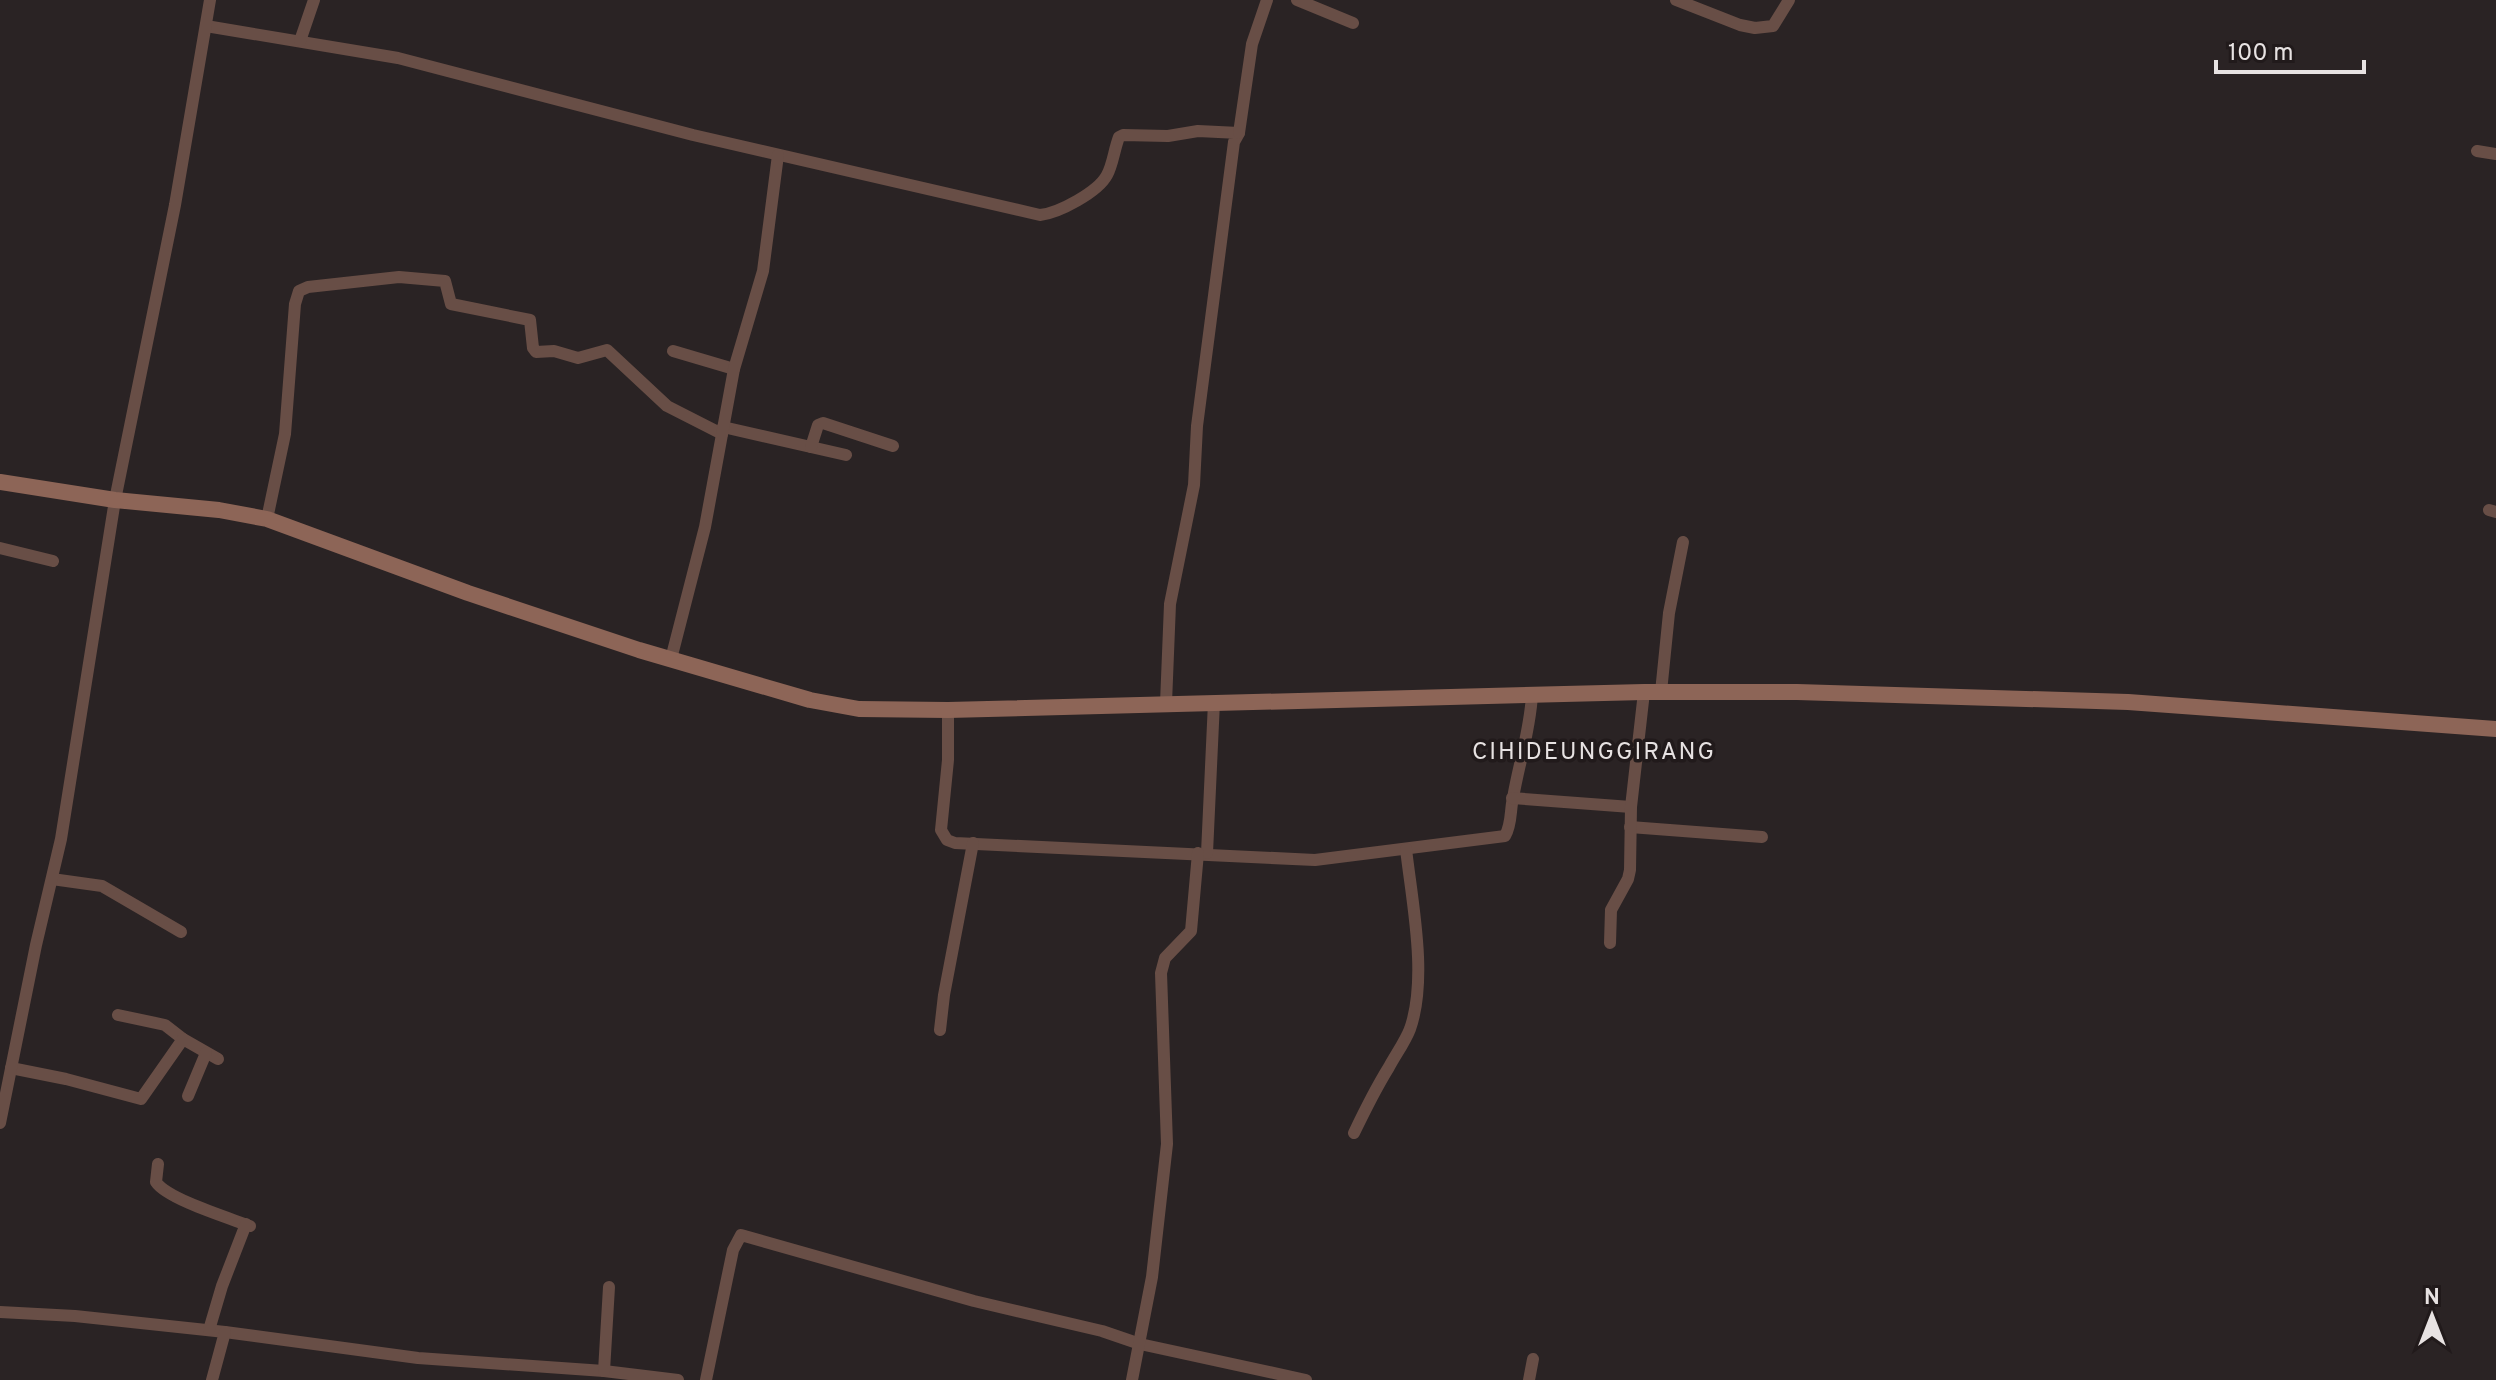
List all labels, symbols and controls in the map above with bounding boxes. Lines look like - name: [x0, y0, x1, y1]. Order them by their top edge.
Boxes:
- scale bar: [2216, 24, 2364, 74]
- text: 100 m: [2228, 39, 2294, 69]
- district label: CIHIDEUNGGIRANG: [1472, 738, 1716, 768]
- north arrow: [2392, 1276, 2472, 1356]
- text: N: [2424, 1285, 2440, 1312]

